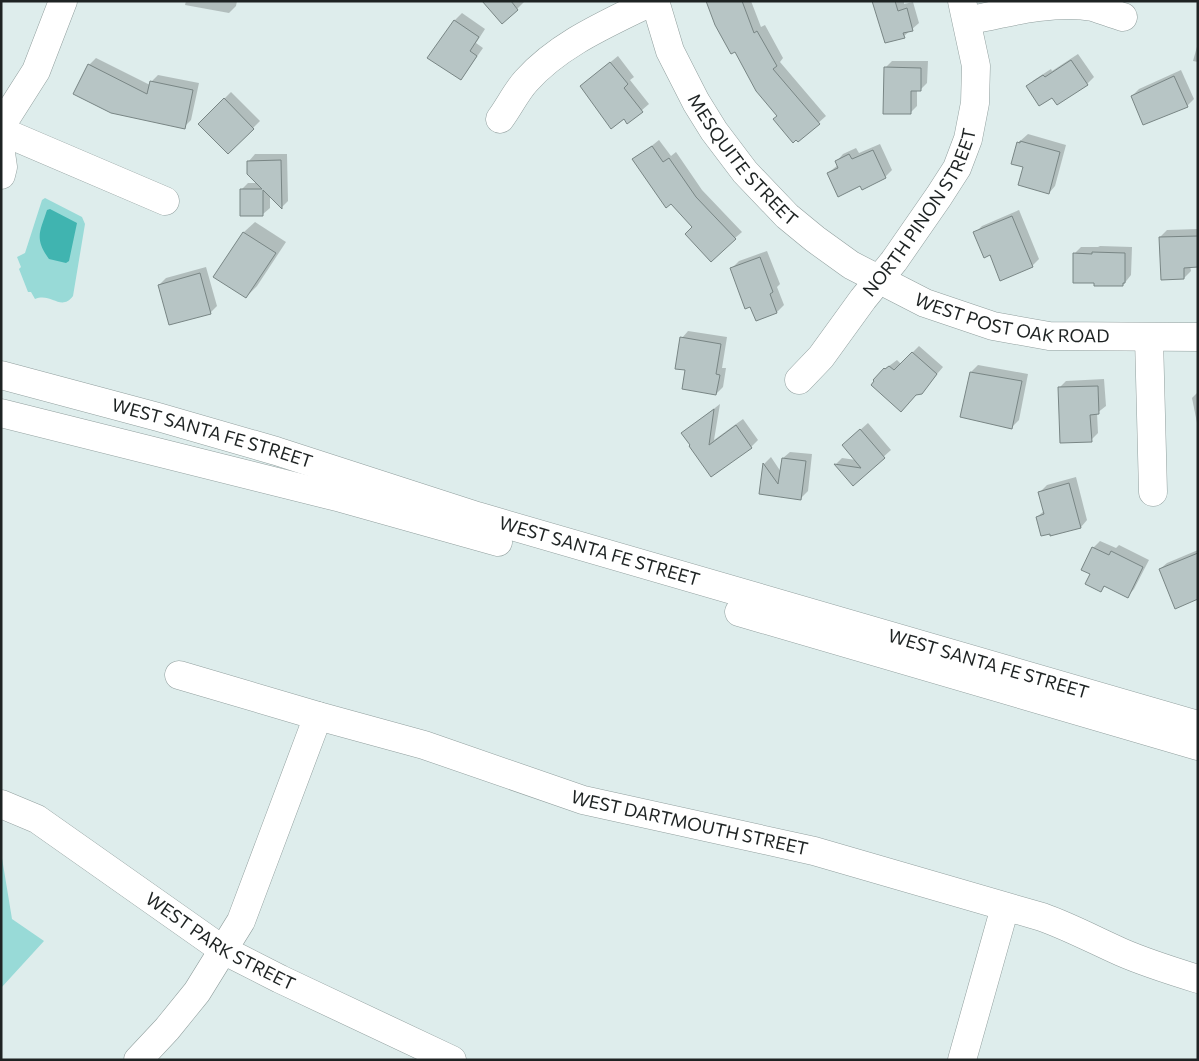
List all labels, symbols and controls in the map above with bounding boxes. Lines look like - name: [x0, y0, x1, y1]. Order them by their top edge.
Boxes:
- street label: MESQUITE STREET: [684, 89, 802, 230]
- street label: NORTH PINON STREET: [858, 126, 980, 301]
- street label: WEST POST OAK ROAD: [911, 288, 1110, 347]
- street label: WEST SANTA FE STREET: [109, 393, 316, 472]
- street label: WEST SANTA FE STREET: [497, 511, 703, 590]
- street label: WEST SANTA FE STREET: [886, 624, 1092, 703]
- street label: WEST DARTMOUTH STREET: [568, 785, 810, 859]
- street label: WEST PARK STREET: [142, 887, 299, 995]

